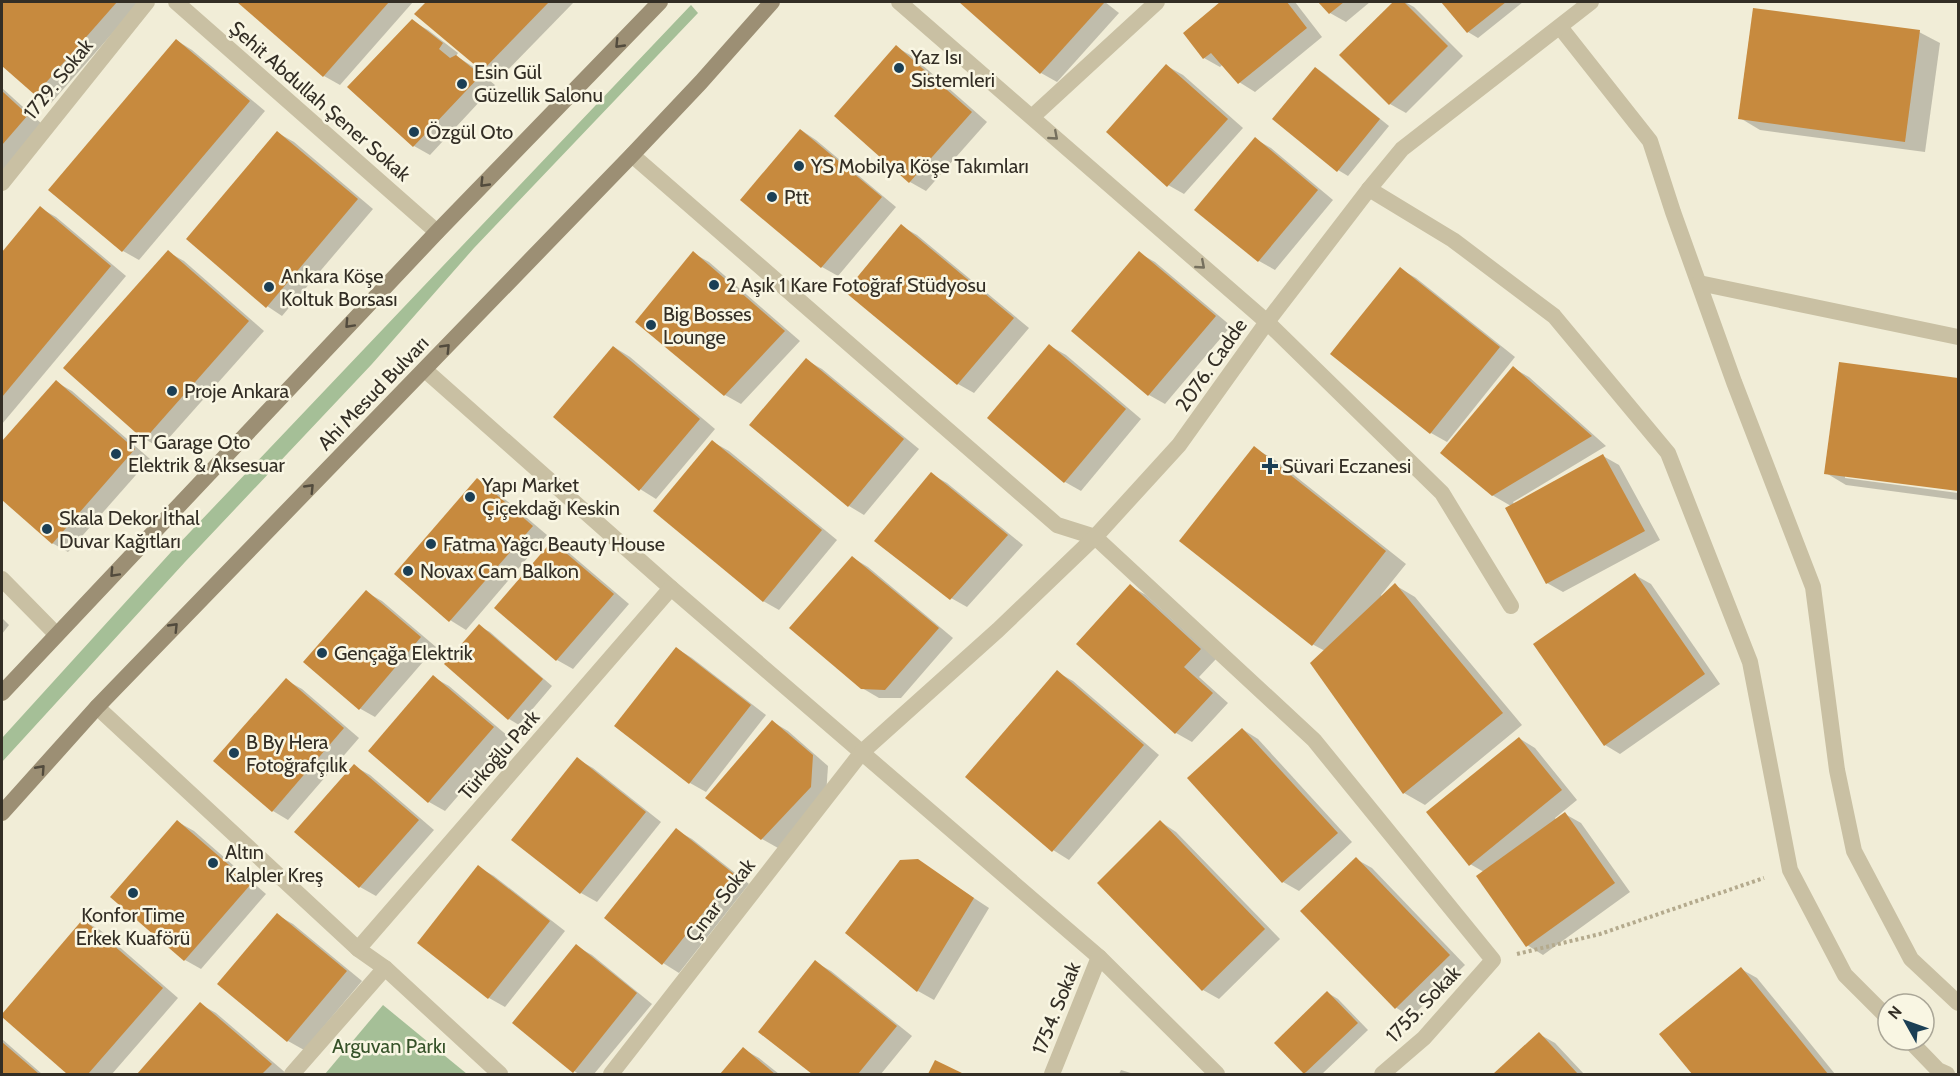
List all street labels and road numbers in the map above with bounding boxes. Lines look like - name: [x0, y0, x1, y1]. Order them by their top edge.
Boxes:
- street label: Şehit Abdullah Şener Sokak: [225, 16, 415, 186]
- street label: 1729. Sokak: [18, 34, 98, 124]
- street label: 2076. Cadde: [1170, 314, 1252, 416]
- street label: Ahi Mesud Bulvarı: [313, 331, 433, 455]
- street label: Türkoğlu Park: [454, 705, 544, 805]
- street label: Çınar Sokak: [680, 854, 760, 946]
- street label: 1754. Sokak: [1027, 958, 1085, 1058]
- street label: 1755. Sokak: [1381, 961, 1465, 1047]

